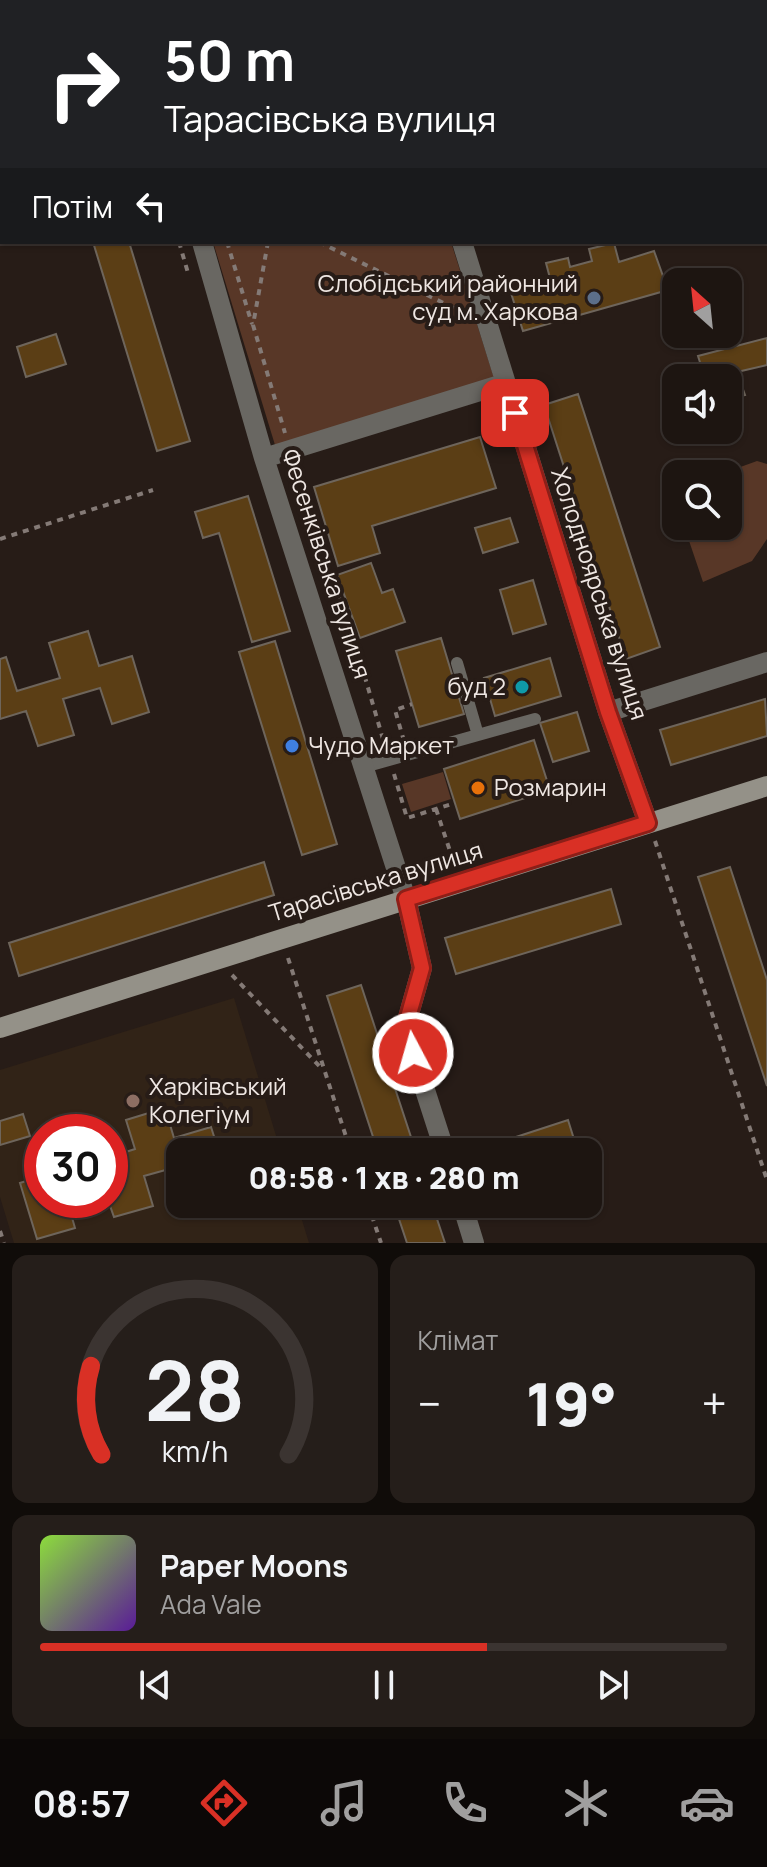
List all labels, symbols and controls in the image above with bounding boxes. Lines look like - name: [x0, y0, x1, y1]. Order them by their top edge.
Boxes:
- text: 50 m: [164, 21, 295, 98]
- icon: right: [32, 32, 136, 136]
- text: Тарасівська вулиця: [164, 94, 496, 143]
- icon: left: [129, 184, 173, 228]
- text: Потім: [32, 186, 113, 227]
- place label: Слобідський районний суд м. Харкова: [318, 266, 578, 327]
- north arrow: [662, 268, 742, 348]
- map controls: [662, 268, 742, 540]
- marker: Слобідський районний суд м. Харкова: [585, 289, 603, 307]
- button: sound: [662, 364, 742, 444]
- pin: [481, 379, 549, 447]
- icon: arrive: [493, 391, 537, 435]
- street label: Фесенківська вулиця: [275, 444, 380, 683]
- button: search: [662, 460, 742, 540]
- street label: Холодноярська вулиця: [544, 463, 657, 724]
- place label: буд 2: [447, 669, 506, 702]
- marker: буд 2: [513, 678, 531, 696]
- place label: Чудо Маркет: [308, 728, 454, 761]
- marker: Чудо Маркет: [283, 737, 301, 755]
- place label: Розмарин: [494, 770, 607, 803]
- marker: Розмарин: [469, 779, 487, 797]
- street label: Тарасівська вулиця: [265, 832, 486, 929]
- position arrow: [371, 1011, 455, 1095]
- place label: Харківський Колегіум: [149, 1069, 287, 1130]
- marker: Харківський Колегіум: [124, 1092, 142, 1110]
- speed limit sign: 30: [24, 1114, 128, 1218]
- text: 08:58 · 1 хв · 280 m: [249, 1157, 519, 1198]
- text: Клімат: [418, 1322, 499, 1358]
- text: 28: [144, 1332, 245, 1446]
- text: 19°: [526, 1362, 617, 1444]
- text: −: [418, 1373, 441, 1433]
- text: +: [702, 1373, 727, 1433]
- text: km/h: [162, 1432, 228, 1471]
- text: Paper Moons: [160, 1545, 348, 1586]
- text: Ada Vale: [160, 1586, 262, 1622]
- icon: previous: [133, 1663, 177, 1707]
- icon: pause: [362, 1663, 406, 1707]
- icon: next: [591, 1663, 635, 1707]
- icon: directions: [196, 1775, 252, 1831]
- icon: music: [316, 1775, 372, 1831]
- icon: phone: [437, 1775, 493, 1831]
- icon: climate: [558, 1775, 614, 1831]
- icon: car: [679, 1775, 735, 1831]
- text: 08:57: [32, 1779, 131, 1828]

